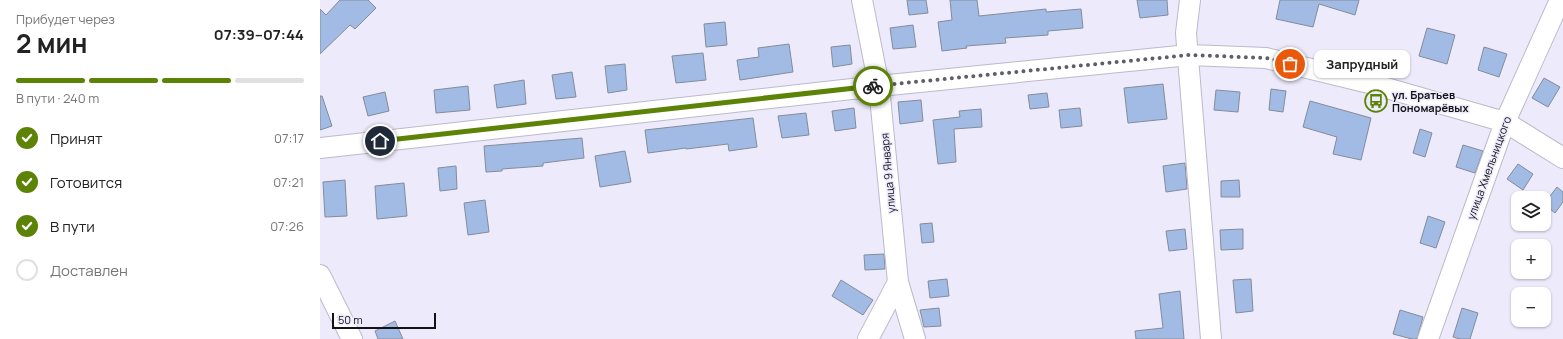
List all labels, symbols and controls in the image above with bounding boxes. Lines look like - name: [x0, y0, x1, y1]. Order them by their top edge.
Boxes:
- text: Прибудет через: [16, 10, 115, 28]
- text: 07:39–07:44: [214, 24, 304, 45]
- text: 2 мин: [16, 25, 88, 61]
- pin: [1273, 47, 1307, 81]
- callout: Запрудный: [1314, 50, 1410, 78]
- icon: bag: [1279, 53, 1301, 75]
- text: Запрудный: [1326, 55, 1398, 73]
- courier: [853, 66, 893, 106]
- icon: bike: [862, 75, 884, 97]
- place label: ул. Братьев Пономарёвых: [1392, 87, 1468, 115]
- bus stop icon: ул. Братьев Пономарёвых: [1363, 88, 1389, 114]
- text: В пути · 240 m: [16, 89, 99, 107]
- street label: улица Хмельницкого: [1463, 114, 1514, 222]
- pin: [363, 124, 397, 158]
- icon: check: [16, 127, 38, 149]
- text: Принят: [50, 128, 103, 149]
- text: 07:17: [274, 129, 304, 147]
- icon: home: [369, 130, 391, 152]
- street label: улица 9 Января: [877, 132, 898, 214]
- icon: check: [16, 171, 38, 193]
- text: Готовится: [50, 172, 122, 193]
- text: 07:21: [273, 173, 304, 191]
- map controls: [1511, 191, 1551, 327]
- button: layers: [1511, 191, 1551, 231]
- icon: check: [16, 215, 38, 237]
- text: В пути: [50, 216, 95, 237]
- text: 07:26: [270, 217, 304, 235]
- button: +: [1511, 239, 1551, 279]
- text: Доставлен: [50, 260, 128, 281]
- button: −: [1511, 287, 1551, 327]
- scale bar: [332, 311, 436, 330]
- text: 50 m: [338, 312, 363, 327]

